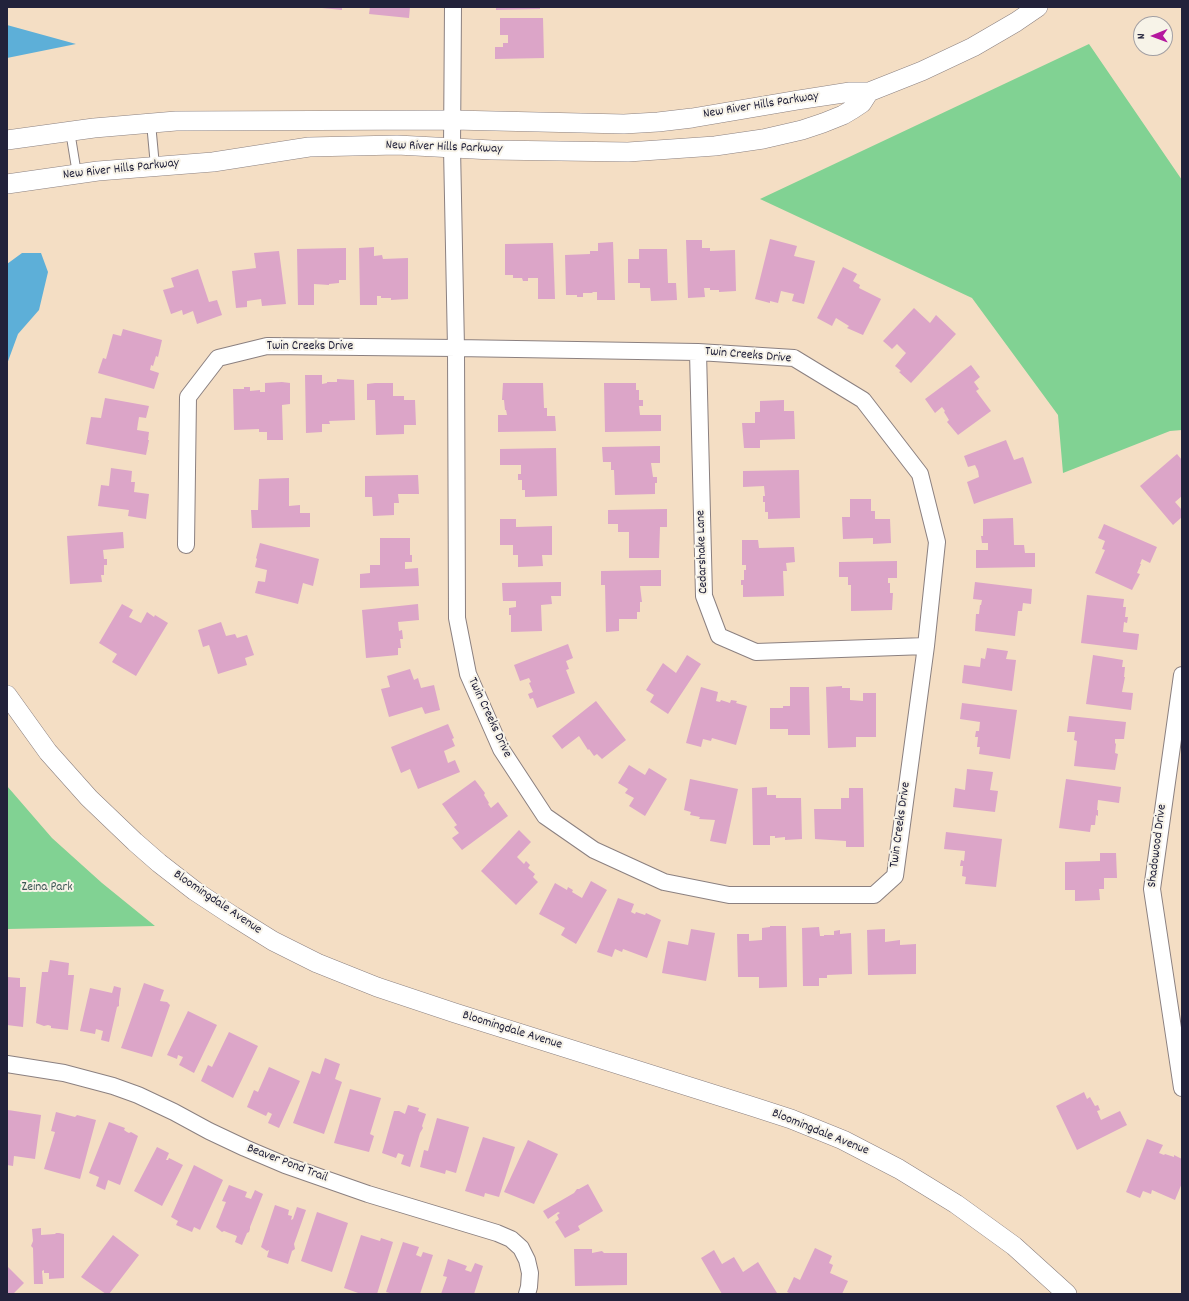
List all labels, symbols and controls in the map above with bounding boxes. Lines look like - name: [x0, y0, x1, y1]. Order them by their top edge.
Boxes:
- north arrow: [1133, 16, 1173, 56]
- text: N: [1134, 33, 1150, 39]
- street label: New River Hills Parkway: [702, 89, 820, 123]
- street label: New River Hills Parkway: [385, 138, 503, 158]
- street label: New River Hills Parkway: [62, 156, 180, 184]
- street label: Twin Creeks Drive: [267, 339, 353, 355]
- street label: Twin Creeks Drive: [704, 344, 792, 368]
- street label: Cedarshake Lane: [694, 510, 712, 594]
- street label: Twin Creeks Drive: [464, 676, 514, 760]
- street label: Twin Creeks Drive: [887, 781, 915, 869]
- street label: Shadowood Drive: [1145, 803, 1171, 889]
- street label: Bloomingdale Avenue: [170, 868, 264, 938]
- park label: Zeina Park: [21, 880, 73, 896]
- street label: Bloomingdale Avenue: [460, 1008, 564, 1054]
- street label: Bloomingdale Avenue: [769, 1106, 871, 1160]
- street label: Beaver Pond Trail: [244, 1141, 330, 1187]

